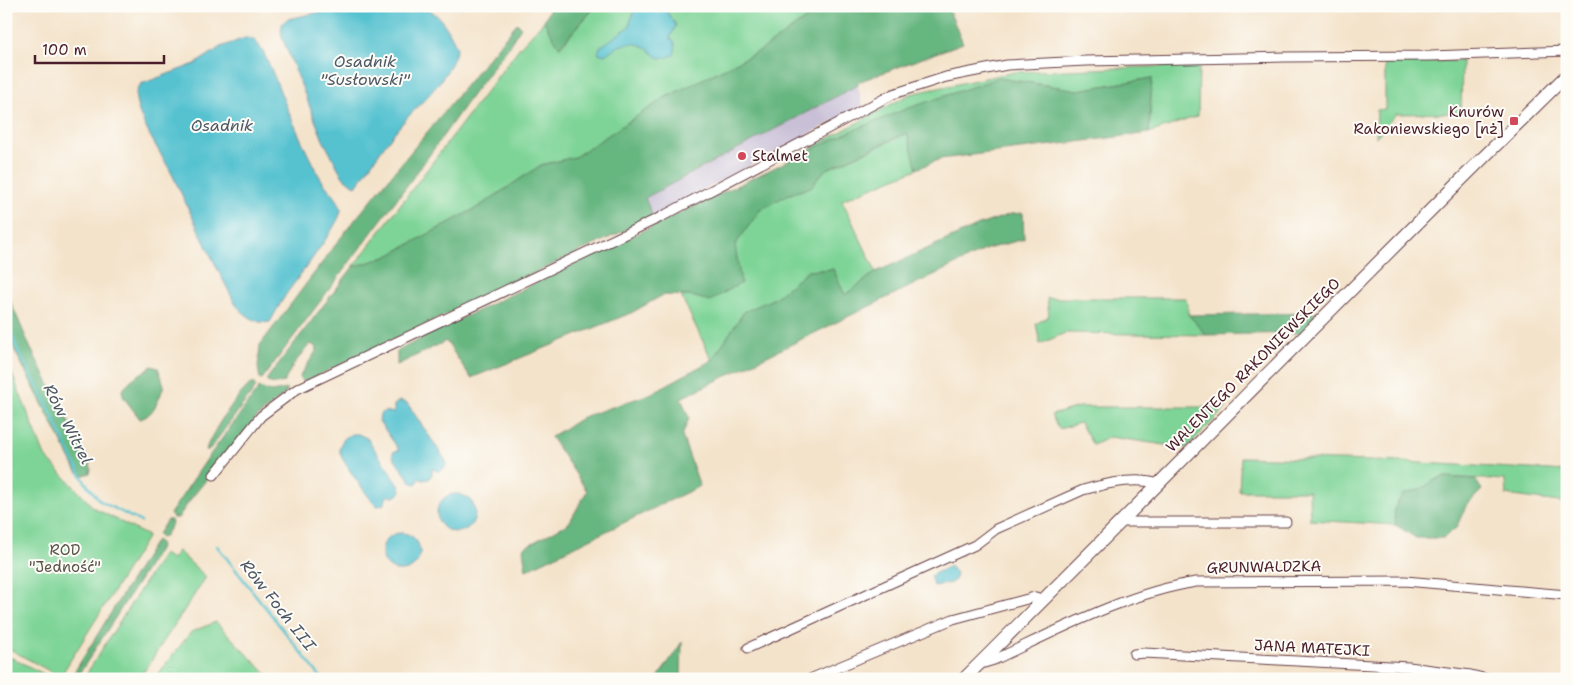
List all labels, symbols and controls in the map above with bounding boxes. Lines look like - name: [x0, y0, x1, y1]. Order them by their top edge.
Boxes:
- scale bar: [35, 32, 164, 64]
- text: 100 m: [42, 40, 87, 60]
- water label: Osadnik "Susłowski": [320, 51, 411, 90]
- place label: Knurów Rakoniewskiego [nż]: [1354, 102, 1504, 139]
- water label: Osadnik: [191, 115, 253, 136]
- marker: Knurów Rakoniewskiego [nż]: [1508, 115, 1520, 127]
- place label: Stalmet: [752, 146, 808, 166]
- marker: Stalmet: [736, 150, 748, 162]
- street label: WALENTEGO RAKONIEWSKIEGO: [1161, 273, 1345, 457]
- water label: Rów Witrel: [39, 380, 97, 468]
- park label: ROD "Jedność": [29, 540, 101, 577]
- water label: Rów Foch III: [236, 555, 321, 656]
- street label: GRUNWALDZKA: [1207, 556, 1322, 578]
- street label: JANA MATEJKI: [1253, 635, 1371, 661]

